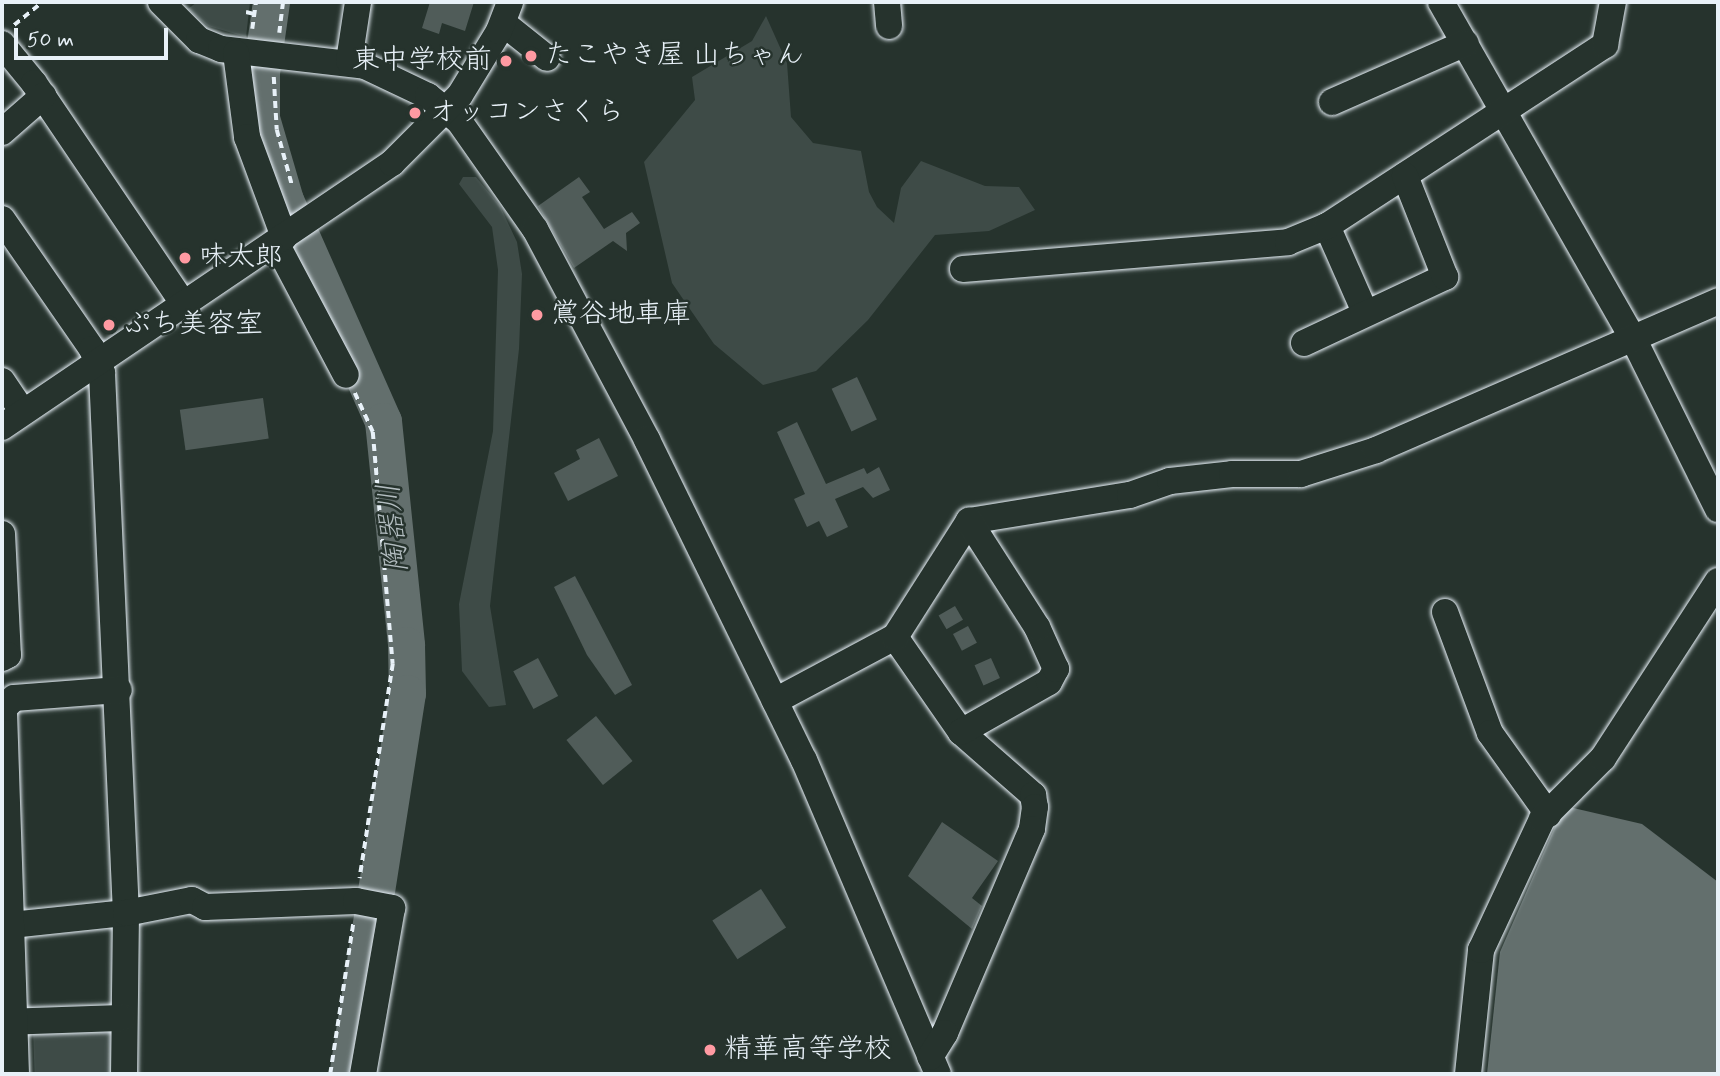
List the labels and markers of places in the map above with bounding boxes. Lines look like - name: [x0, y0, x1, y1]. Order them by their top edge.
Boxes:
- place label: たこやき屋 山ちゃん: [545, 39, 805, 73]
- place label: 東中学校前: [352, 44, 492, 78]
- marker: たこやき屋 山ちゃん: [523, 48, 539, 64]
- marker: 東中学校前: [498, 53, 514, 69]
- place label: オッコンさくら: [429, 96, 625, 130]
- marker: オッコンさくら: [407, 105, 423, 121]
- place label: 味太郎: [199, 241, 283, 275]
- marker: 味太郎: [177, 250, 193, 266]
- place label: 鴬谷地車庫: [551, 298, 691, 332]
- marker: 鴬谷地車庫: [529, 307, 545, 323]
- place label: ぷち美容室: [123, 308, 263, 342]
- marker: ぷち美容室: [101, 317, 117, 333]
- place label: 精華高等学校: [724, 1033, 892, 1067]
- marker: 精華高等学校: [702, 1042, 718, 1058]

